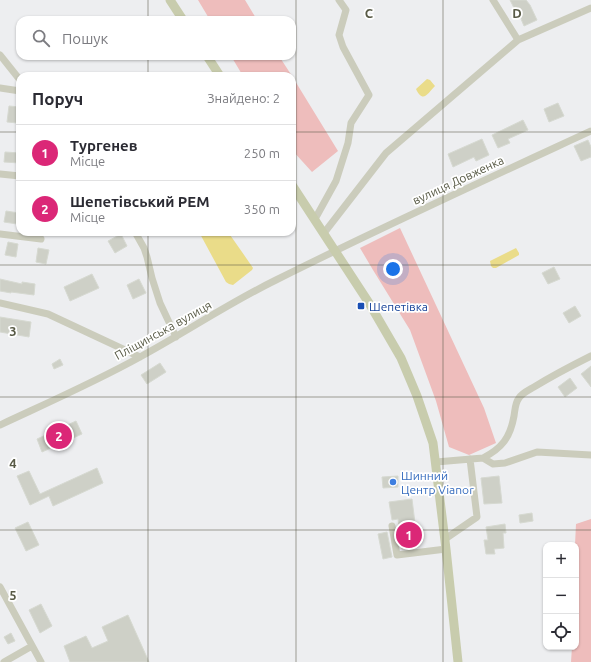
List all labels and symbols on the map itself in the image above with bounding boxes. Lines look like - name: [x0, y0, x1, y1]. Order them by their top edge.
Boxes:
- text: C: [365, 6, 374, 20]
- text: D: [512, 6, 522, 20]
- street label: вулиця Довженка: [410, 153, 506, 207]
- your location: [383, 259, 403, 279]
- street label: Пліщинська вулиця: [112, 298, 214, 362]
- place label: Шепетівка: [369, 300, 428, 313]
- marker: Шепетівка: [356, 301, 366, 311]
- text: 3: [9, 324, 17, 338]
- pin: 2: [46, 421, 72, 451]
- text: 4: [9, 456, 17, 470]
- place label: Шинний Центр Vianor: [401, 469, 474, 496]
- marker: Шинний Центр Vianor: [388, 477, 398, 487]
- pin: 1: [396, 520, 422, 550]
- text: 5: [9, 588, 17, 602]

